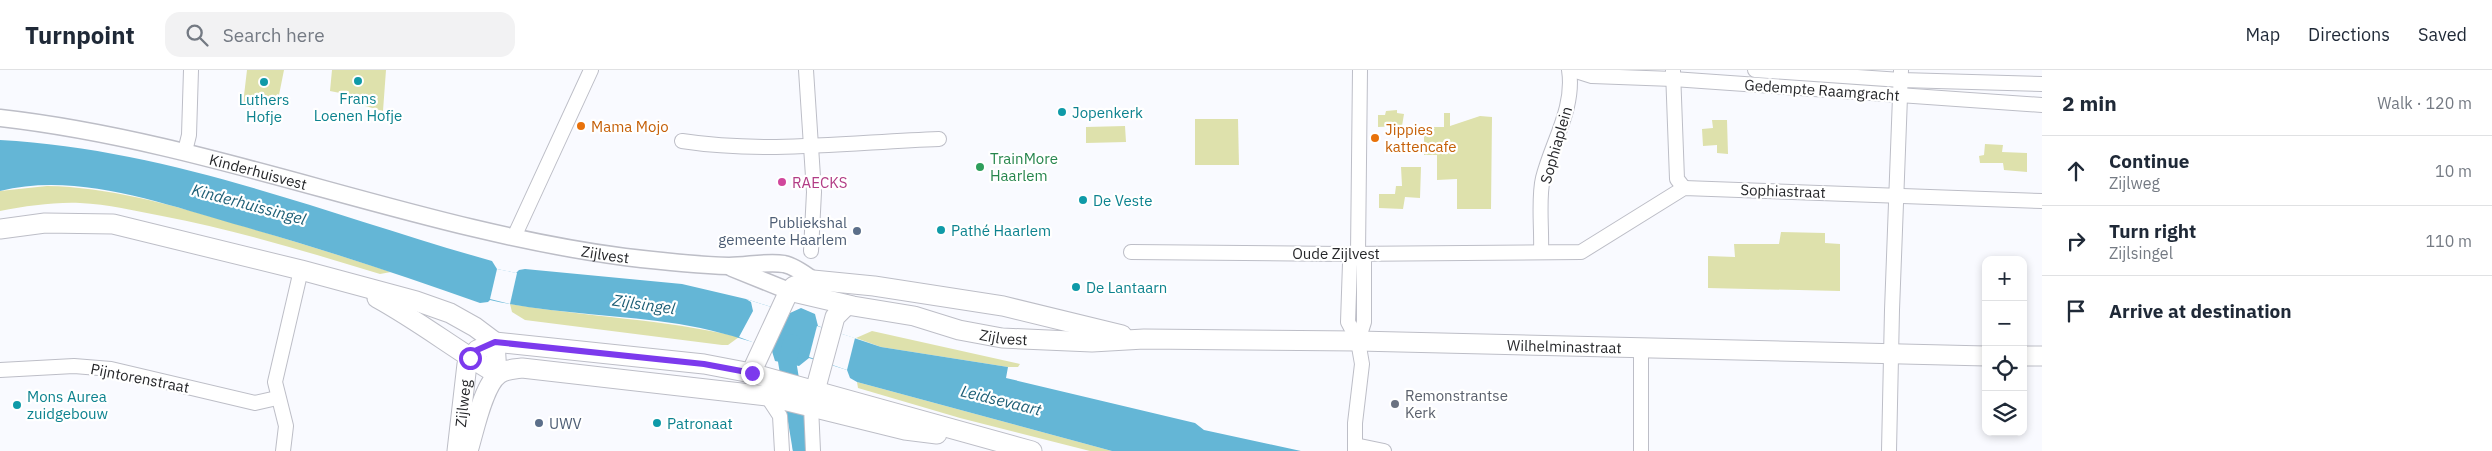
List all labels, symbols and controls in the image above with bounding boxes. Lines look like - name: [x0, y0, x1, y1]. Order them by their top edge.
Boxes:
- search box: [165, 12, 515, 57]
- text: Turnpoint: [25, 19, 135, 51]
- icon: search: [183, 21, 211, 49]
- text: Search here: [223, 23, 325, 47]
- text: Map: [2245, 23, 2280, 46]
- text: Directions: [2308, 23, 2390, 46]
- text: Saved: [2418, 23, 2467, 46]
- marker: Frans Loenen Hofje: [352, 75, 364, 87]
- street label: Gedempte Raamgracht: [1744, 75, 1900, 105]
- marker: Luthers Hofje: [258, 76, 270, 88]
- place label: Frans Loenen Hofje: [314, 89, 402, 125]
- text: 2 min: [2062, 89, 2117, 117]
- place label: Luthers Hofje: [239, 90, 289, 126]
- text: Walk · 120 m: [2377, 93, 2472, 113]
- place label: Jopenkerk: [1072, 103, 1143, 122]
- street label: Sophiaplein: [1536, 104, 1576, 186]
- marker: Jopenkerk: [1056, 106, 1068, 118]
- place label: Mama Mojo: [591, 117, 669, 136]
- marker: Mama Mojo: [575, 120, 587, 132]
- place label: Jippies kattencafe: [1385, 120, 1457, 156]
- marker: Jippies kattencafe: [1369, 132, 1381, 144]
- street label: Kinderhuisvest: [207, 149, 309, 193]
- place label: TrainMore Haarlem: [990, 149, 1058, 185]
- text: Continue: [2109, 149, 2189, 173]
- icon: ahead: [2062, 157, 2090, 185]
- marker: TrainMore Haarlem: [974, 161, 986, 173]
- text: 10 m: [2435, 161, 2472, 181]
- place label: RAECKS: [792, 173, 847, 192]
- text: Zijlweg: [2109, 173, 2160, 193]
- marker: RAECKS: [776, 176, 788, 188]
- water label: Kinderhuissingel: [190, 179, 309, 229]
- street label: Sophiastraat: [1740, 180, 1826, 202]
- place label: De Veste: [1093, 191, 1152, 210]
- marker: De Veste: [1077, 194, 1089, 206]
- place label: Publiekshal gemeente Haarlem: [718, 213, 847, 249]
- text: Turn right: [2109, 219, 2196, 243]
- place label: Pathé Haarlem: [951, 221, 1051, 240]
- marker: Pathé Haarlem: [935, 224, 947, 236]
- marker: Publiekshal gemeente Haarlem: [851, 225, 863, 237]
- icon: right: [2062, 227, 2090, 255]
- text: 110 m: [2425, 231, 2472, 251]
- street label: Zijlvest: [580, 241, 630, 267]
- text: Zijlsingel: [2109, 243, 2173, 263]
- street label: Oude Zijlvest: [1292, 244, 1380, 263]
- map controls: [1982, 256, 2027, 436]
- button: +: [1982, 256, 2027, 301]
- place label: De Lantaarn: [1086, 278, 1167, 297]
- marker: De Lantaarn: [1070, 281, 1082, 293]
- water label: Zijlsingel: [611, 290, 677, 318]
- icon: arrive: [2062, 297, 2090, 325]
- text: Arrive at destination: [2109, 299, 2292, 323]
- button: −: [1982, 301, 2027, 346]
- street label: Zijlvest: [978, 325, 1028, 349]
- street label: Wilhelminastraat: [1507, 335, 1622, 357]
- button: locate: [1982, 346, 2027, 391]
- route start: [459, 347, 482, 370]
- street label: Pijntorenstraat: [89, 359, 191, 397]
- route end: [741, 362, 764, 385]
- street label: Zijlweg: [450, 378, 475, 428]
- water label: Leidsevaart: [959, 380, 1044, 420]
- place label: Remonstrantse Kerk: [1405, 386, 1508, 422]
- place label: Mons Aurea zuidgebouw: [27, 387, 109, 423]
- button: layers: [1982, 391, 2027, 436]
- marker: Remonstrantse Kerk: [1389, 398, 1401, 410]
- marker: Mons Aurea zuidgebouw: [11, 399, 23, 411]
- place label: UWV: [549, 414, 582, 433]
- place label: Patronaat: [667, 414, 733, 433]
- marker: UWV: [533, 417, 545, 429]
- marker: Patronaat: [651, 417, 663, 429]

